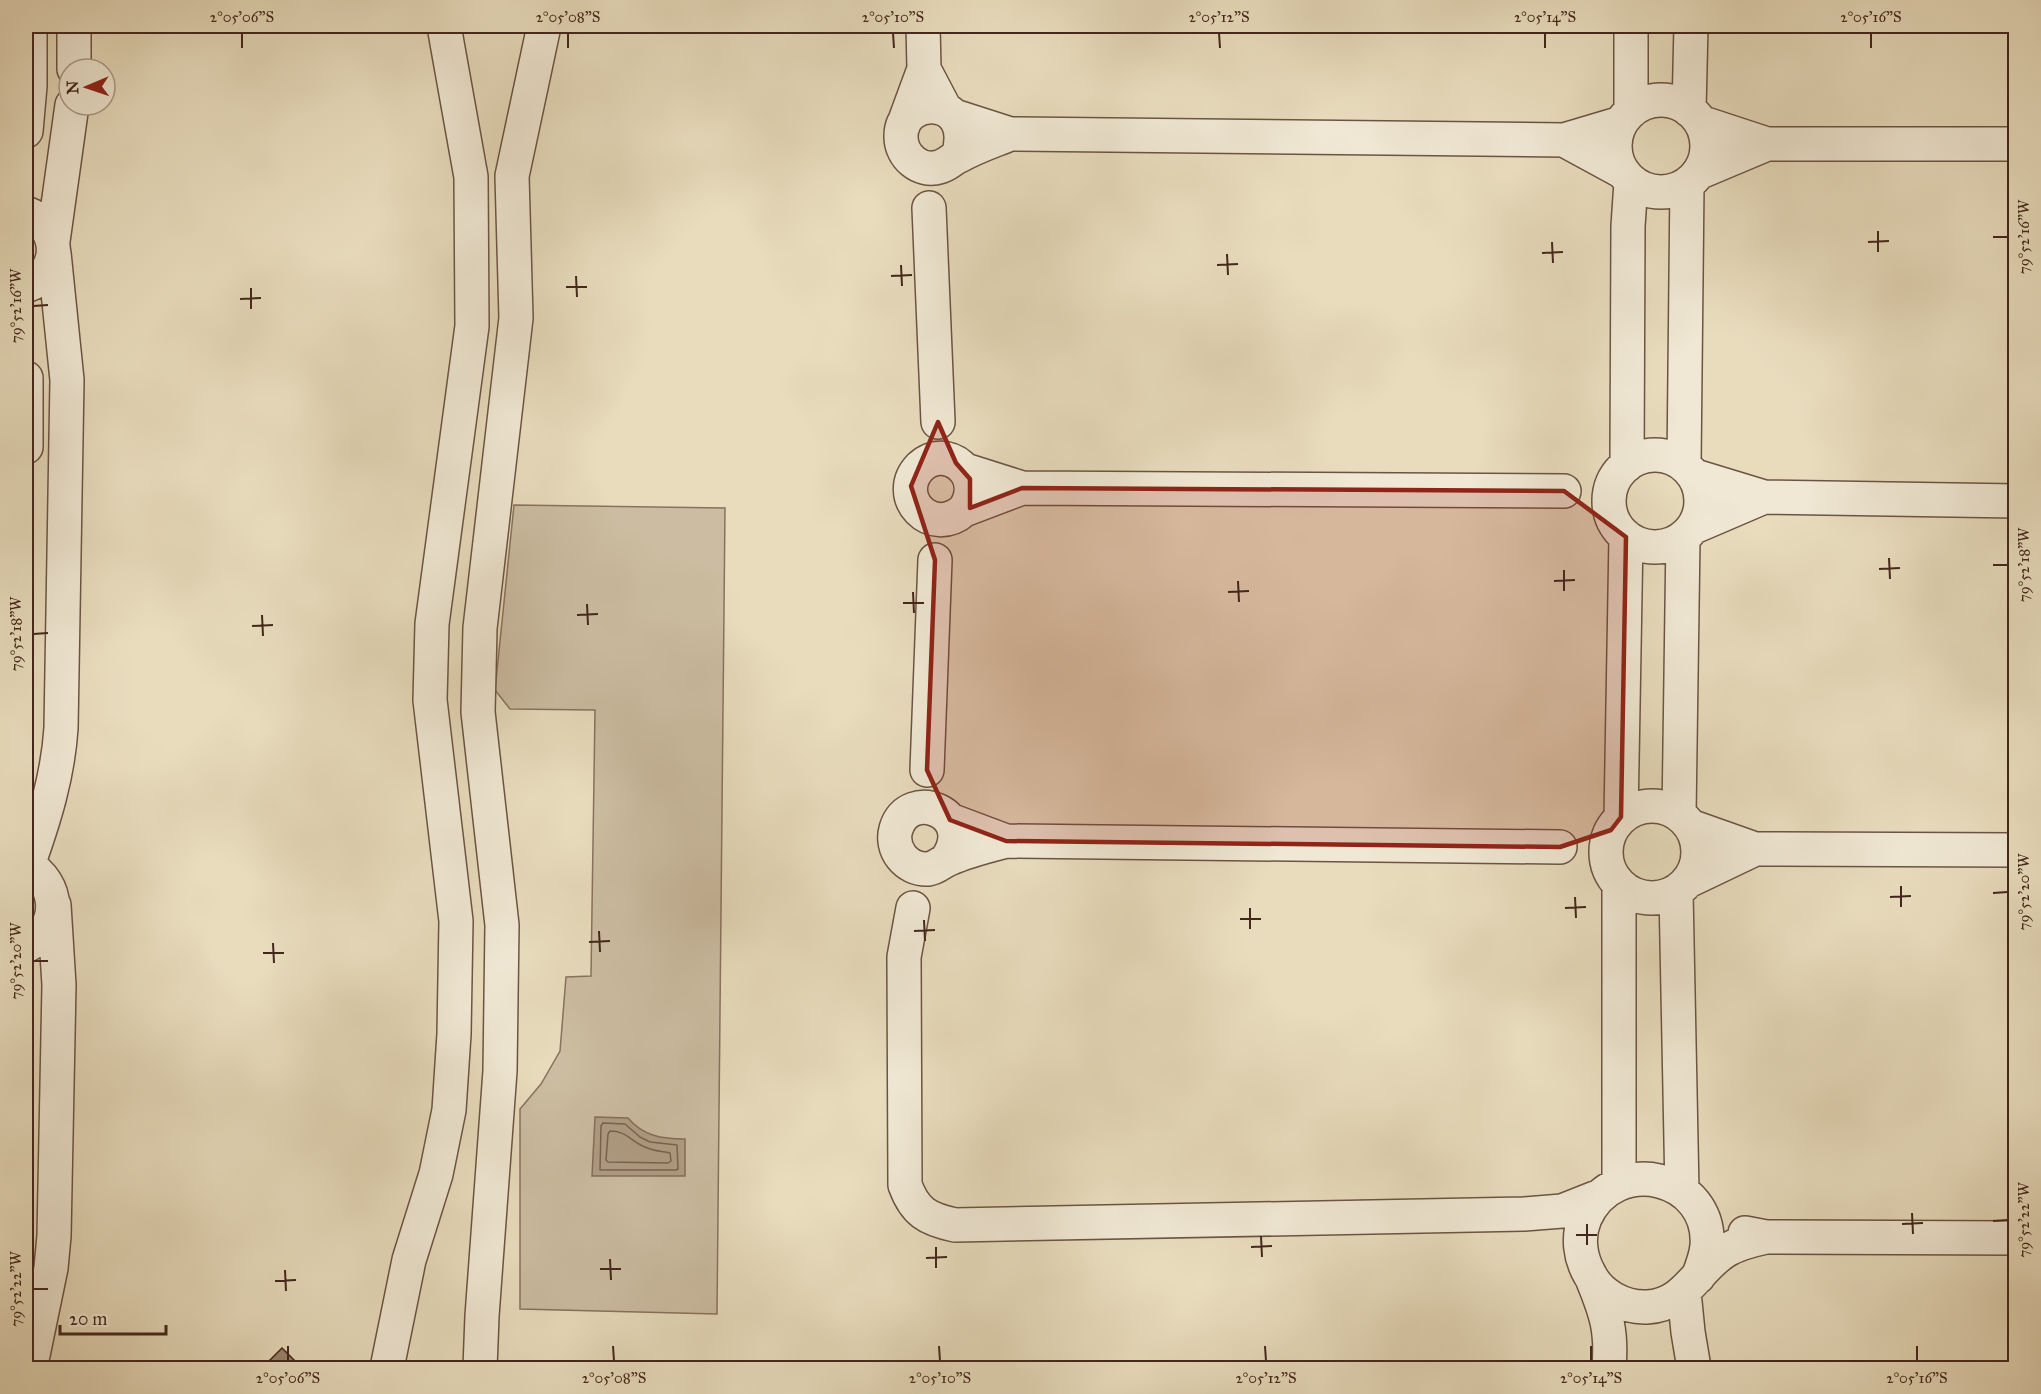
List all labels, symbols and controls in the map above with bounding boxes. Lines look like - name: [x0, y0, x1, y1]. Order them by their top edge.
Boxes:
- text: 2°05'06"S: [210, 8, 274, 26]
- text: 2°05'08"S: [536, 8, 600, 26]
- text: 2°05'10"S: [862, 8, 924, 26]
- text: 2°05'12"S: [1188, 8, 1250, 26]
- text: 2°05'14"S: [1514, 8, 1576, 26]
- text: 2°05'16"S: [1840, 8, 1902, 26]
- north arrow: [57, 57, 117, 117]
- text: N: [63, 80, 82, 95]
- text: 79°52'16"W: [2015, 199, 2033, 274]
- text: 79°52'16"W: [7, 268, 25, 343]
- text: 79°52'18"W: [2015, 527, 2033, 602]
- text: 79°52'18"W: [7, 596, 25, 671]
- text: 79°52'20"W: [2015, 853, 2033, 930]
- text: 79°52'20"W: [7, 922, 25, 999]
- text: 79°52'22"W: [2015, 1181, 2033, 1258]
- text: 79°52'22"W: [7, 1250, 25, 1327]
- scale bar: [60, 1298, 166, 1336]
- text: 20 m: [69, 1308, 107, 1330]
- text: 2°05'06"S: [256, 1369, 320, 1387]
- text: 2°05'08"S: [582, 1369, 646, 1387]
- text: 2°05'10"S: [909, 1369, 971, 1387]
- text: 2°05'12"S: [1235, 1369, 1297, 1387]
- text: 2°05'14"S: [1560, 1369, 1622, 1387]
- text: 2°05'16"S: [1886, 1369, 1948, 1387]

